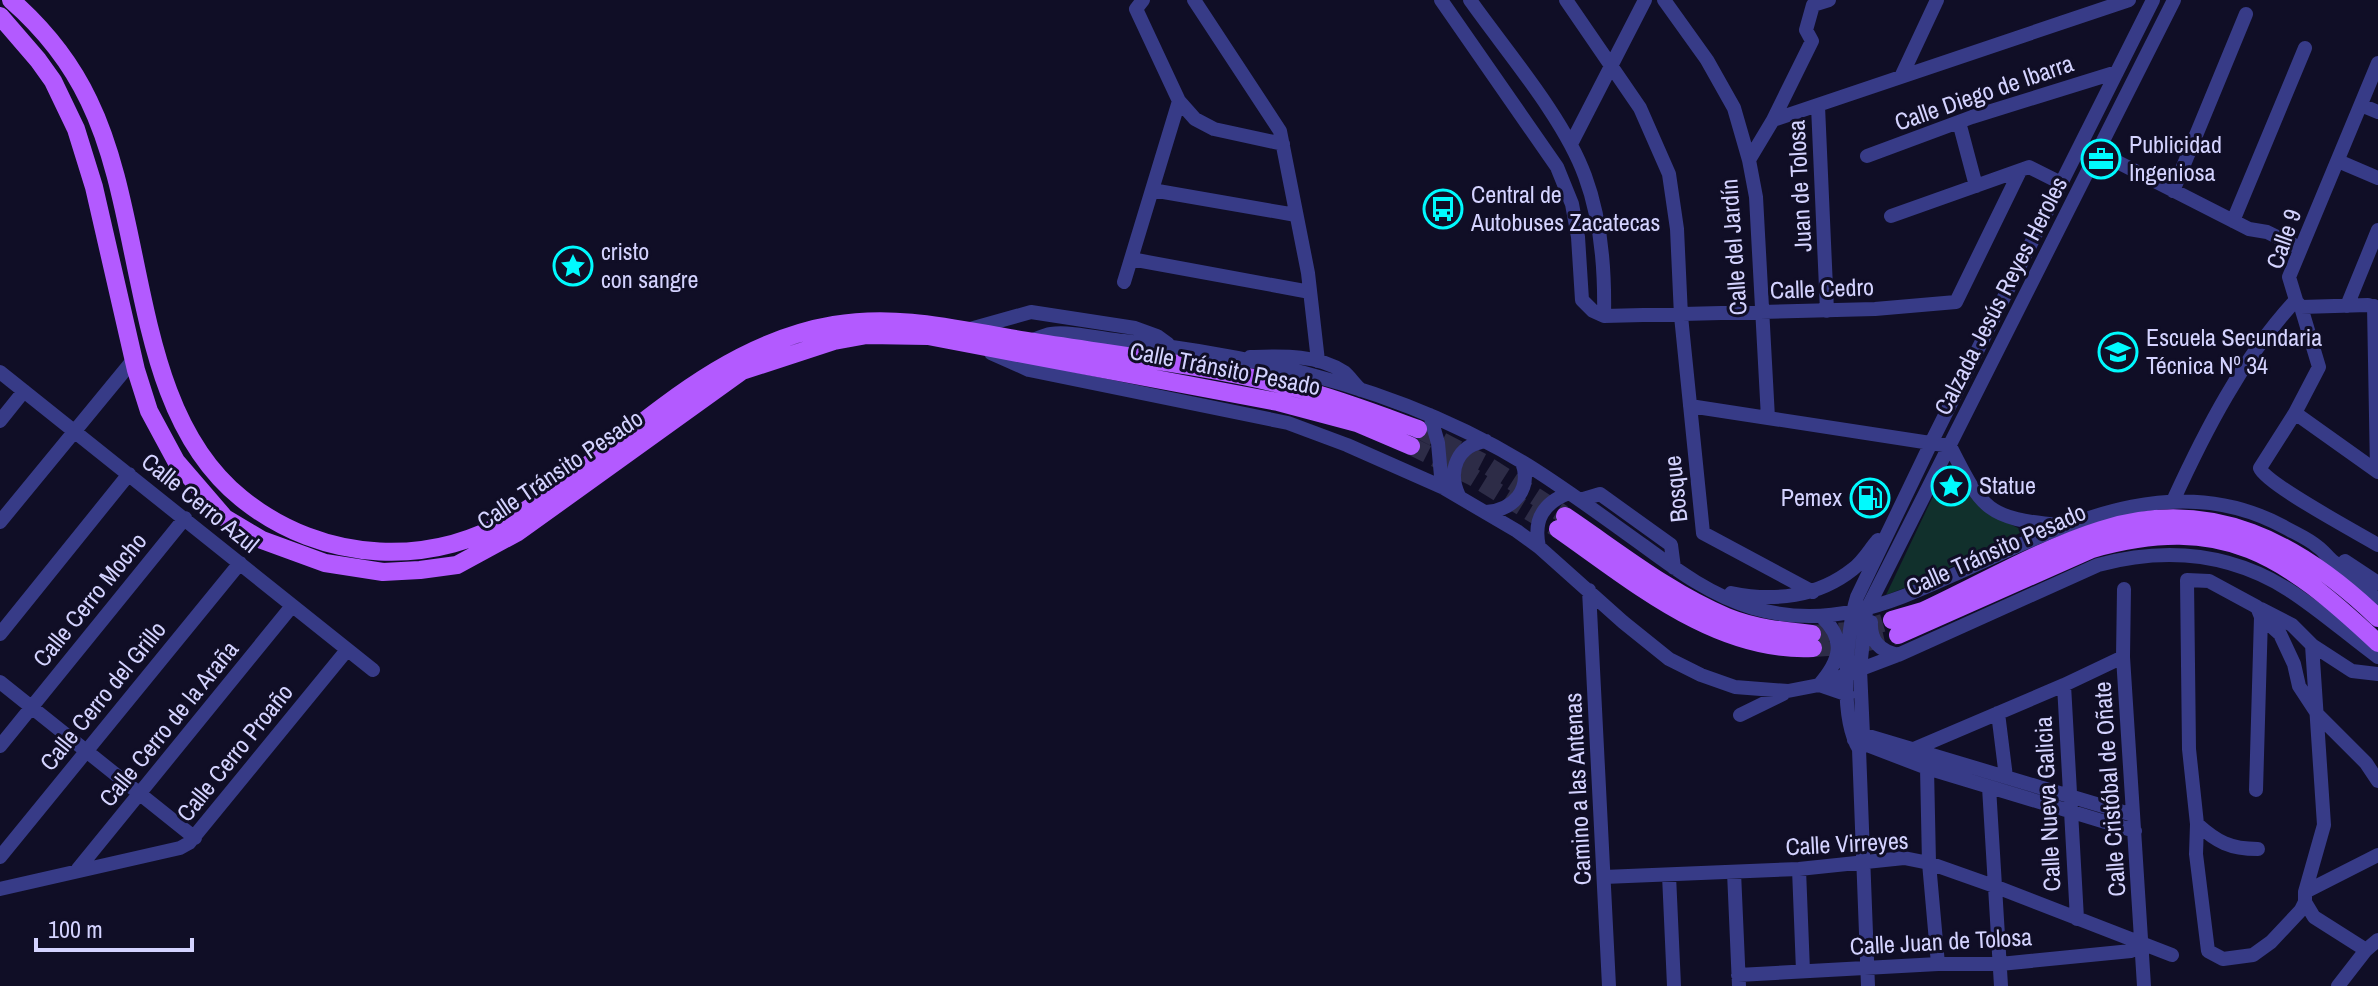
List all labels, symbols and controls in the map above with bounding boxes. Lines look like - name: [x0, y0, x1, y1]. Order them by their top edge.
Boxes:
- street label: Calle Diego de Ibarra: [1890, 46, 2077, 138]
- street label: Juan de Tolosa: [1780, 119, 1818, 253]
- place label: Publicidad Ingeniosa: [2129, 128, 2222, 188]
- office icon: Publicidad Ingeniosa: [2080, 138, 2122, 180]
- street label: Calzada Jesús Reyes Heroles: [1926, 171, 2074, 420]
- place label: Central de Autobuses Zacatecas: [1470, 178, 1660, 238]
- street label: Calle del Jardín: [1712, 178, 1754, 316]
- bus stop icon: Central de Autobuses Zacatecas: [1422, 188, 1464, 230]
- street label: Calle 9: [2258, 205, 2308, 273]
- place label: cristo con sangre: [601, 235, 698, 295]
- place icon: cristo con sangre: [552, 245, 594, 287]
- street label: Calle Cedro: [1769, 270, 1874, 306]
- place label: Escuela Secundaria Técnica Nº 34: [2146, 321, 2322, 381]
- school or university icon: Escuela Secundaria Técnica Nº 34: [2097, 331, 2139, 373]
- street label: Calle Tránsito Pesado: [1127, 334, 1323, 402]
- street label: Calle Tránsito Pesado: [470, 402, 649, 537]
- street label: Calle Cerro Azul: [135, 445, 266, 559]
- street label: Bosque: [1656, 454, 1694, 524]
- place icon: Statue: [1930, 465, 1972, 507]
- place label: Statue: [1979, 469, 2036, 501]
- fuel station icon: Pemex: [1849, 477, 1891, 519]
- place label: Pemex: [1781, 481, 1842, 513]
- street label: Calle Tránsito Pesado: [1901, 495, 2091, 603]
- street label: Calle Cerro Mocho: [25, 526, 153, 673]
- street label: Calle Cerro del Grillo: [32, 614, 172, 777]
- street label: Calle Cerro de la Araña: [91, 634, 245, 813]
- street label: Calle Cerro Proaño: [169, 677, 300, 828]
- street label: Calle Cristóbal de Oñate: [2086, 680, 2132, 898]
- street label: Camino a las Antenas: [1556, 692, 1598, 886]
- street label: Calle Nueva Galicia: [2026, 716, 2068, 892]
- street label: Calle Virreyes: [1785, 824, 1909, 862]
- scale bar: [36, 902, 192, 952]
- text: 100 m: [48, 913, 103, 945]
- street label: Calle Juan de Tolosa: [1849, 920, 2033, 962]

